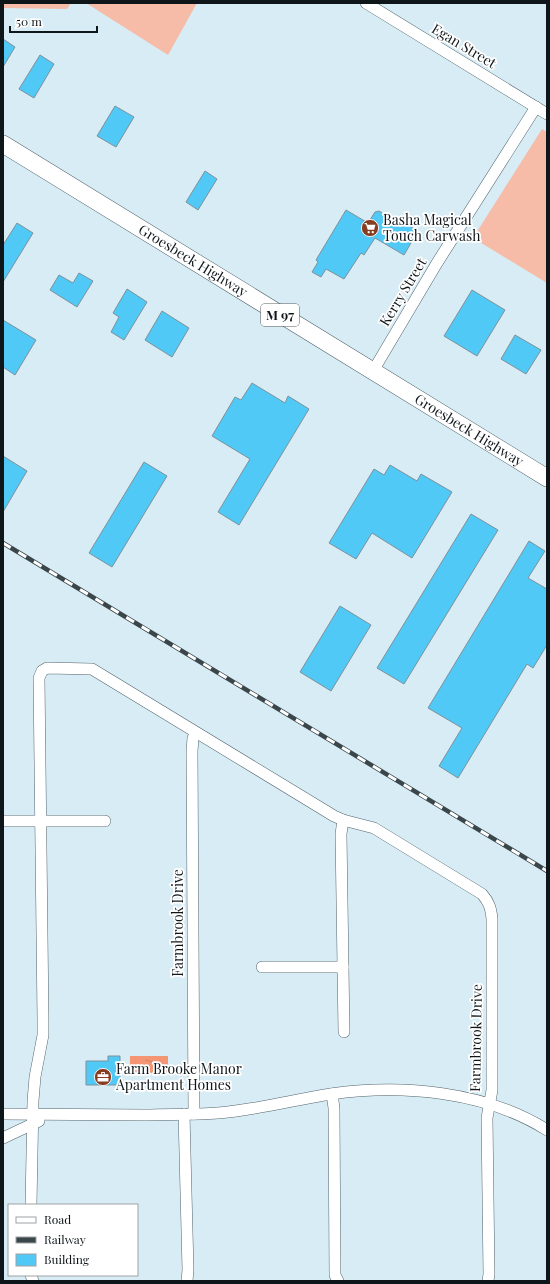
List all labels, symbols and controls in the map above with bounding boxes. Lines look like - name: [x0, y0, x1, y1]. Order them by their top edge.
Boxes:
- scale bar: [10, 8, 97, 34]
- text: 50 m: [16, 13, 42, 29]
- street label: Egan Street: [428, 19, 501, 73]
- place label: Basha Magical Touch Carwash: [383, 210, 481, 245]
- supermarket icon: Basha Magical Touch Carwash: [360, 218, 380, 238]
- street label: Groesbeck Highway: [135, 220, 251, 301]
- street label: Kerry Street: [375, 253, 431, 329]
- road number: M 97: [261, 304, 299, 326]
- street label: Groesbeck Highway: [411, 389, 527, 470]
- street label: Farmbrook Drive: [168, 869, 187, 977]
- street label: Farmbrook Drive: [465, 984, 486, 1092]
- place label: Farm Brooke Manor Apartment Homes: [115, 1059, 243, 1094]
- office icon: Farm Brooke Manor Apartment Homes: [93, 1067, 113, 1087]
- legend: [8, 1204, 138, 1276]
- text: Road: [44, 1211, 71, 1227]
- text: Railway: [44, 1231, 86, 1247]
- text: Building: [44, 1251, 90, 1267]

